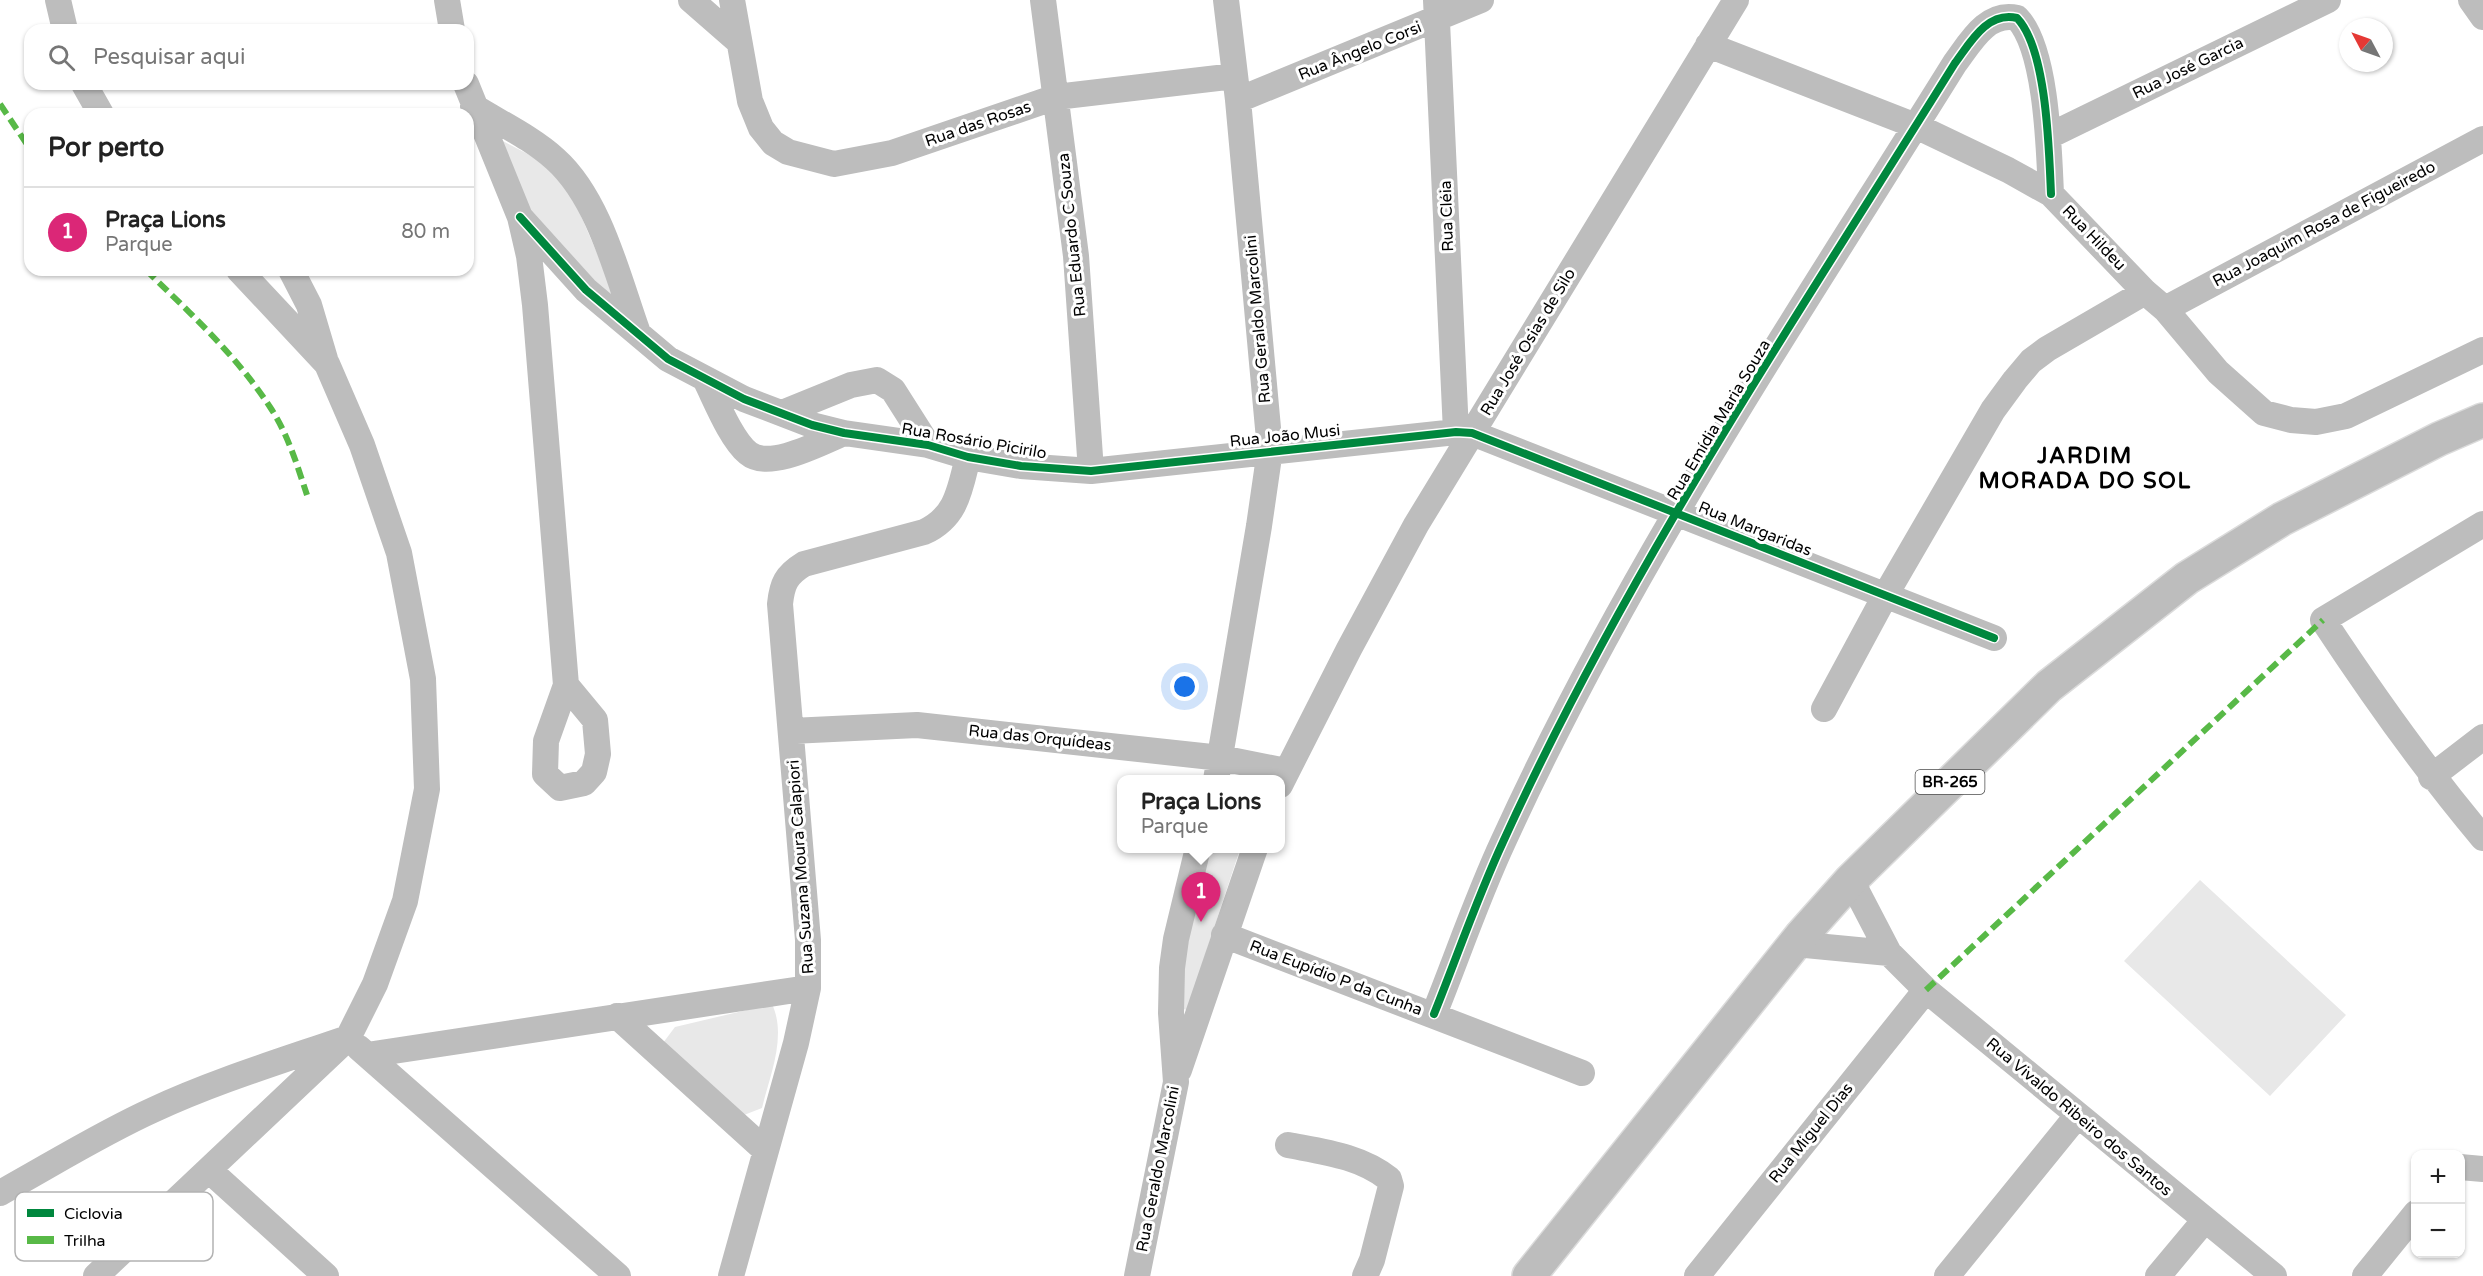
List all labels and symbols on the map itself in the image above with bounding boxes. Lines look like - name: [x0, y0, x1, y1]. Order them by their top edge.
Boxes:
- street label: Rua Ângelo Corsi: [1295, 17, 1425, 85]
- north arrow: [2339, 18, 2393, 72]
- street label: Rua José Garcia: [2129, 33, 2247, 103]
- street label: Rua das Rosas: [922, 97, 1034, 151]
- street label: Rua Eduardo C Souza: [1053, 152, 1091, 318]
- street label: Rua Joaquim Rosa de Figueiredo: [2209, 157, 2439, 291]
- street label: Rua Cléia: [1436, 180, 1458, 252]
- street label: Rua Hildeu: [2058, 201, 2130, 275]
- street label: Rua Geraldo Marcolini: [1241, 234, 1275, 404]
- street label: Rua José Osias de Silo: [1476, 265, 1580, 419]
- street label: Rua Emídia Maria Souza: [1663, 336, 1775, 504]
- street label: Rua Rosário Picirilo: [900, 418, 1048, 464]
- street label: Rua João Musi: [1229, 420, 1341, 452]
- district label: JARDIM MORADA DO SOL: [1978, 443, 2192, 494]
- street label: Rua Margaridas: [1695, 497, 1815, 561]
- your location: [1170, 672, 1199, 701]
- street label: Rua das Orquídeas: [968, 721, 1112, 755]
- street label: Rua Suzana Moura Calapiori: [784, 759, 818, 975]
- road number: BR-265: [1916, 770, 1984, 794]
- pin: 1: [1182, 872, 1220, 922]
- street label: Rua Eupídio P da Cunha: [1247, 936, 1425, 1020]
- street label: Rua Vivaldo Ribeiro dos Santos: [1982, 1033, 2176, 1201]
- street label: Rua Miguel Dias: [1764, 1079, 1858, 1187]
- street label: Rua Geraldo Marcolini: [1132, 1084, 1184, 1254]
- legend: [15, 1192, 213, 1261]
- text: Ciclovia: [64, 1204, 123, 1224]
- text: Trilha: [64, 1231, 106, 1251]

